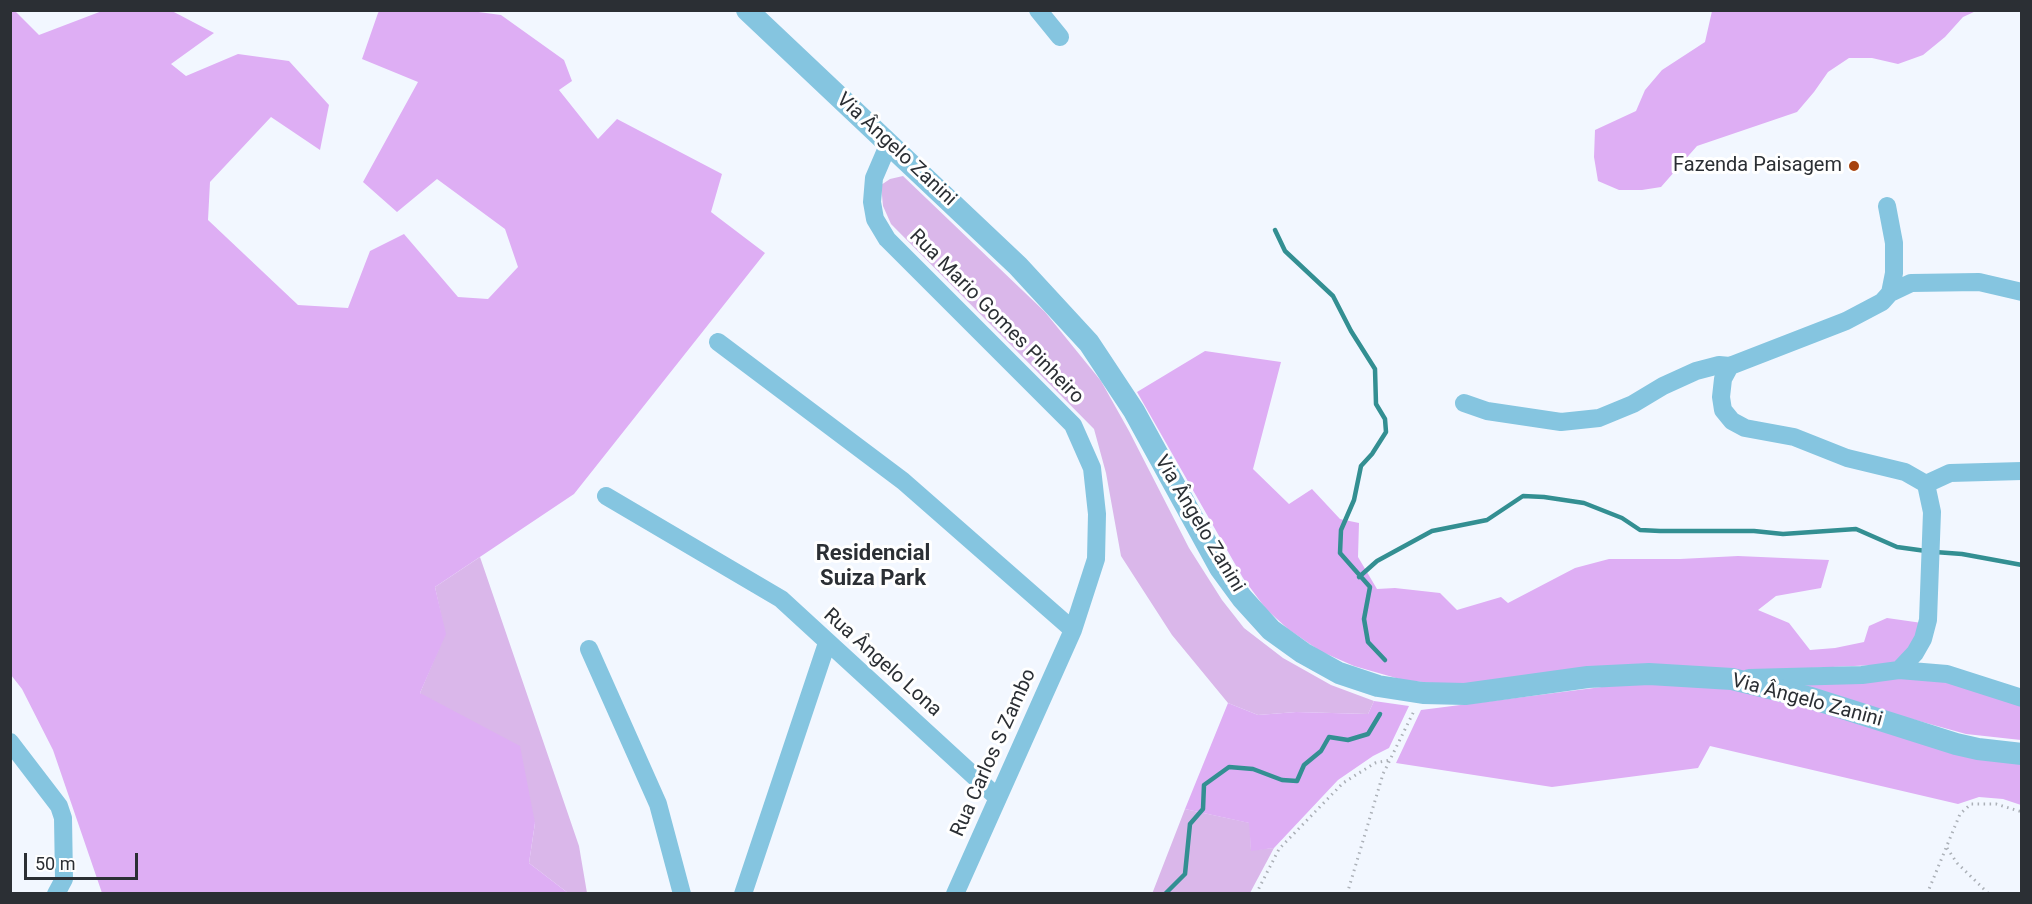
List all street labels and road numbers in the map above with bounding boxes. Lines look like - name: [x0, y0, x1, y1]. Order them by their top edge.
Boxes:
- street label: Via Ângelo Zanini: [831, 88, 961, 212]
- street label: Rua Mario Gomes Pinheiro: [904, 225, 1088, 409]
- street label: Via Ângelo Zanini: [1149, 451, 1249, 597]
- street label: Rua Ângelo Lona: [818, 604, 946, 722]
- street label: Rua Carlos S Zambo: [946, 665, 1042, 841]
- street label: Via Ângelo Zanini: [1729, 669, 1885, 733]

